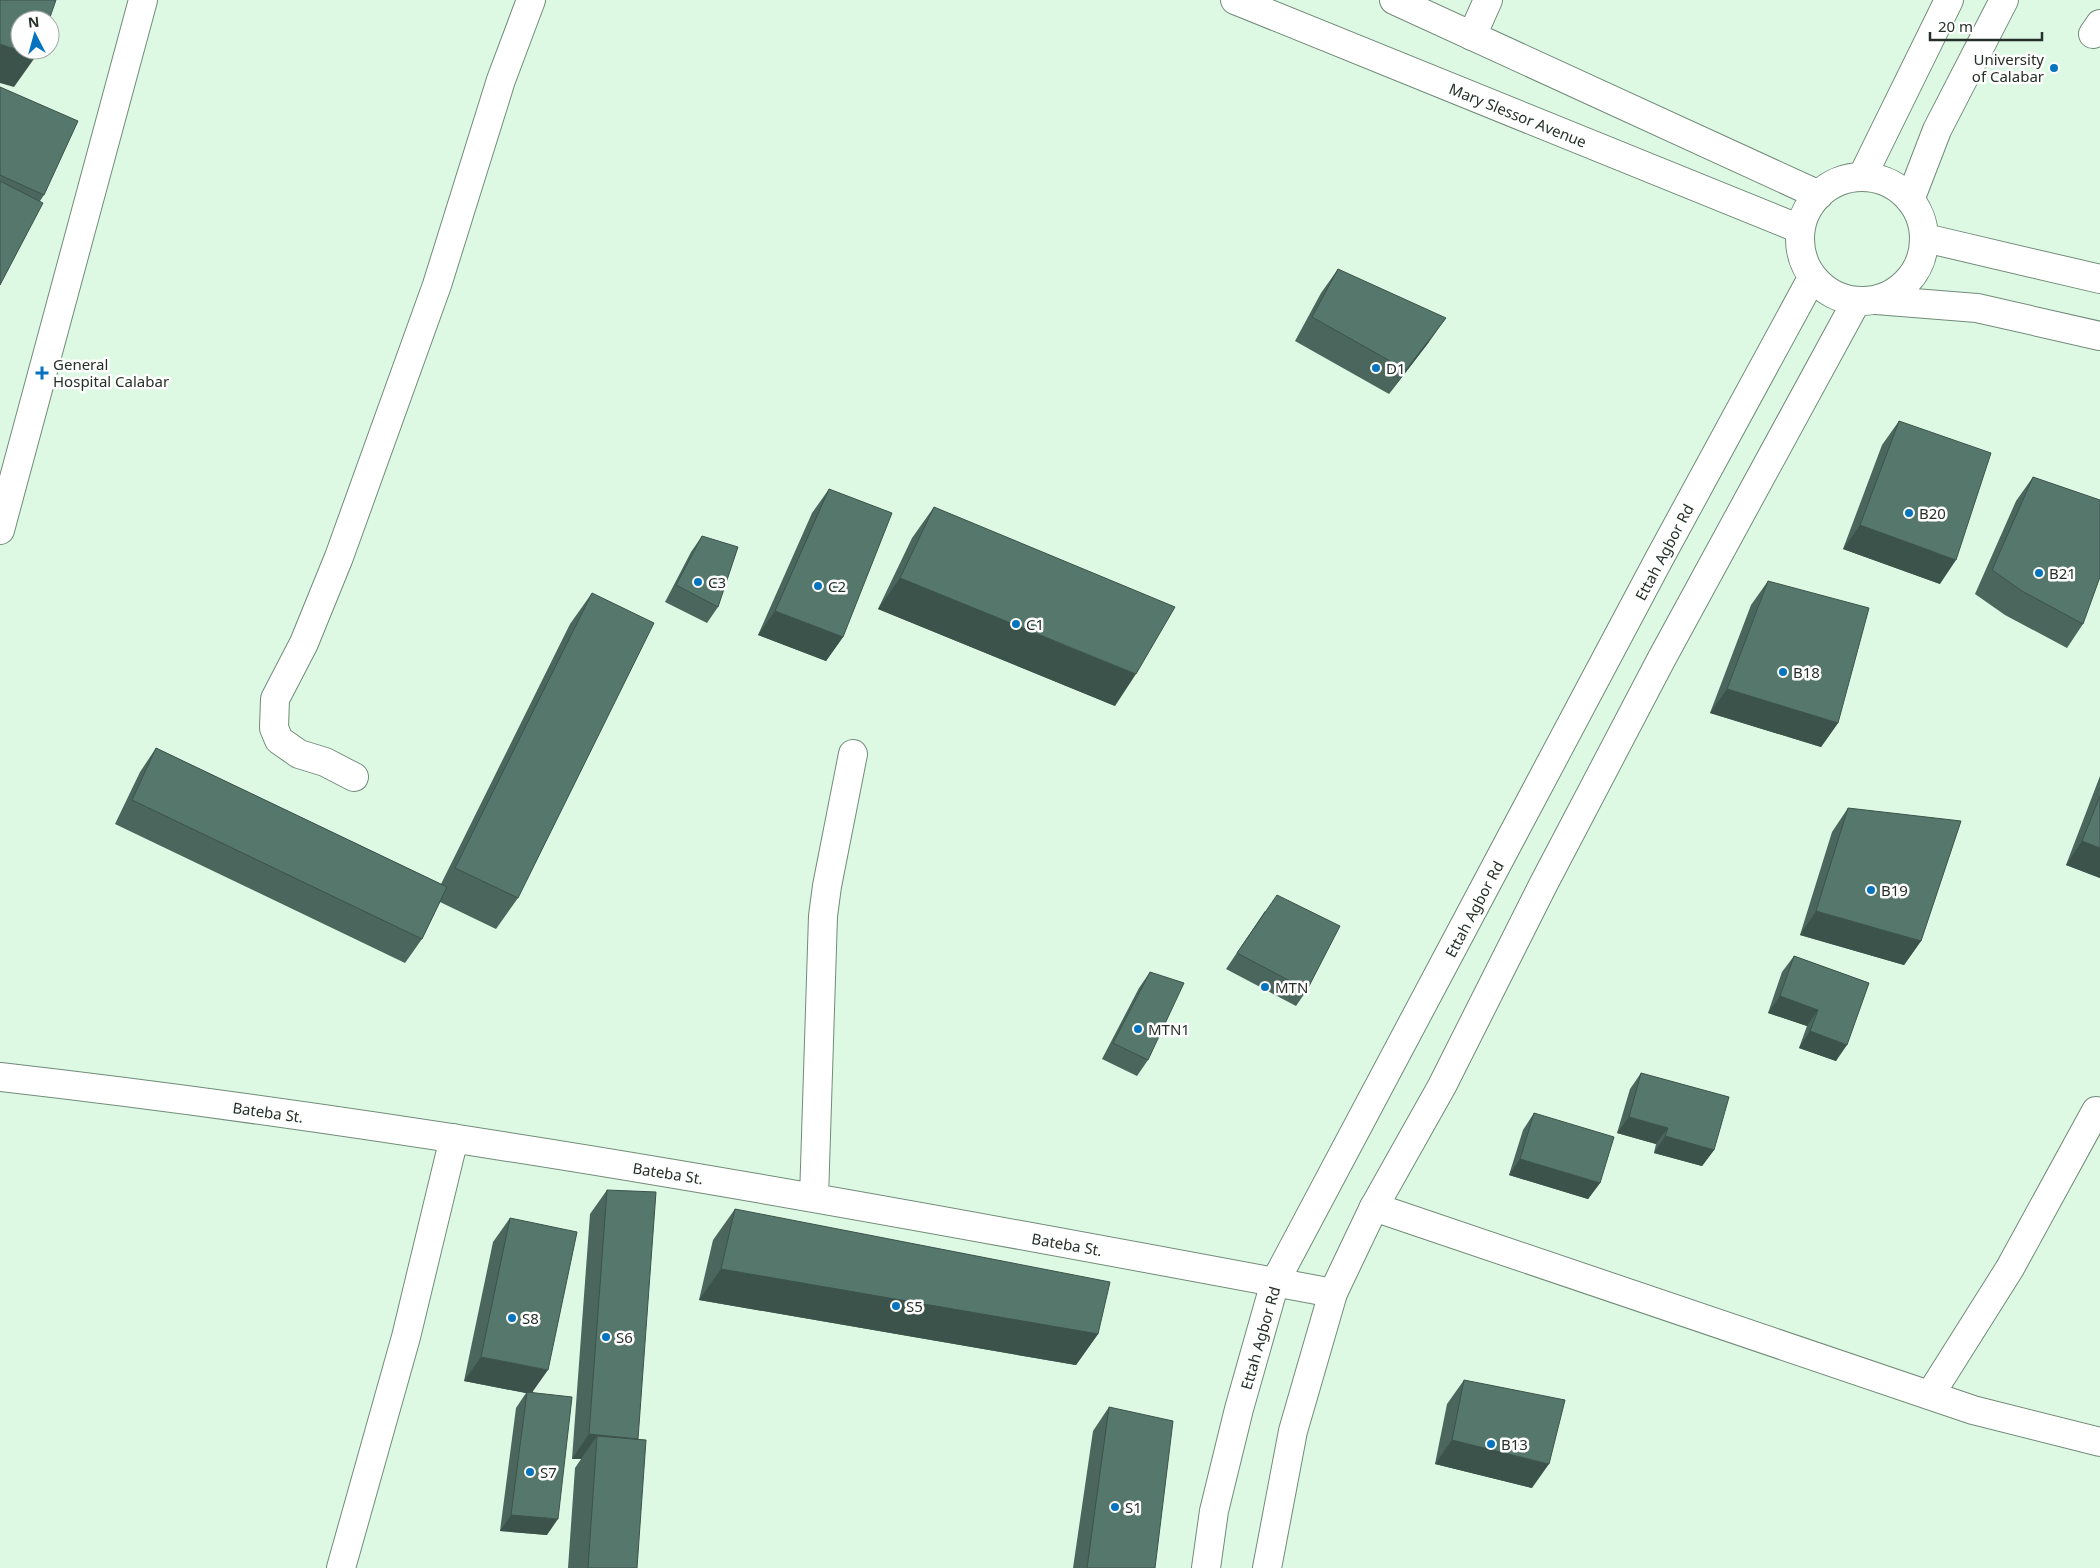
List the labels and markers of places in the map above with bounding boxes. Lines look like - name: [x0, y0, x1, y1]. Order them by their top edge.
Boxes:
- place label: University of Calabar: [1972, 49, 2044, 86]
- marker: University of Calabar: [2048, 62, 2060, 74]
- place label: General Hospital Calabar: [53, 354, 169, 391]
- place label: D1: [1386, 358, 1406, 378]
- marker: D1: [1370, 362, 1382, 374]
- marker: General Hospital Calabar: [35, 366, 49, 380]
- place label: B20: [1919, 503, 1946, 523]
- marker: B20: [1903, 507, 1915, 519]
- place label: B21: [2049, 563, 2076, 583]
- marker: B21: [2033, 567, 2045, 579]
- place label: C3: [708, 572, 726, 592]
- marker: C3: [692, 576, 704, 588]
- place label: C2: [828, 576, 846, 596]
- marker: C2: [812, 580, 824, 592]
- place label: C1: [1026, 614, 1044, 634]
- marker: C1: [1010, 618, 1022, 630]
- place label: B18: [1793, 662, 1820, 682]
- marker: B18: [1777, 666, 1789, 678]
- place label: B19: [1881, 880, 1908, 900]
- marker: B19: [1865, 884, 1877, 896]
- place label: MTN: [1275, 977, 1308, 997]
- marker: MTN: [1259, 981, 1271, 993]
- place label: MTN1: [1148, 1019, 1190, 1039]
- marker: MTN1: [1132, 1023, 1144, 1035]
- place label: S5: [906, 1296, 923, 1316]
- marker: S5: [890, 1300, 902, 1312]
- place label: S8: [522, 1308, 539, 1328]
- marker: S8: [506, 1312, 518, 1324]
- place label: S6: [616, 1327, 633, 1347]
- marker: S6: [600, 1331, 612, 1343]
- place label: B13: [1501, 1434, 1528, 1454]
- marker: B13: [1485, 1438, 1497, 1450]
- place label: S7: [540, 1462, 557, 1482]
- marker: S7: [524, 1466, 536, 1478]
- place label: S1: [1125, 1497, 1142, 1517]
- marker: S1: [1109, 1501, 1121, 1513]

